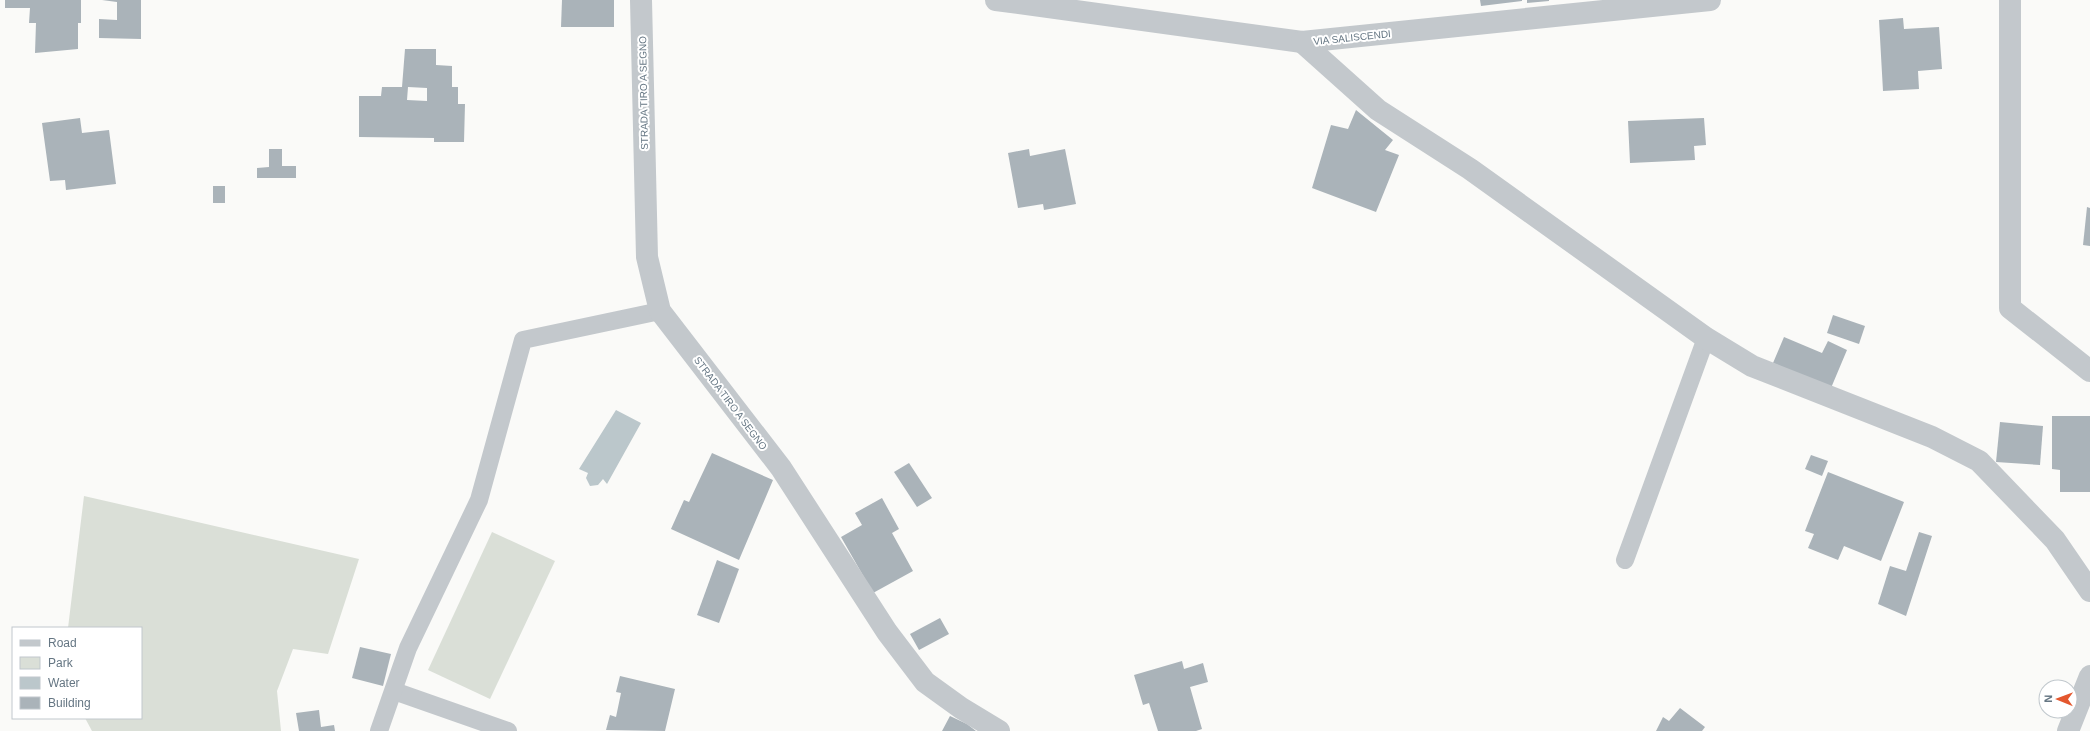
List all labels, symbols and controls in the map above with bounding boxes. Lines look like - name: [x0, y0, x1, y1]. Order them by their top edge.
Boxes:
- street label: VIA SALISCENDI: [1313, 28, 1391, 47]
- street label: STRADA TIRO A SEGNO: [637, 36, 650, 150]
- street label: STRADA TIRO A SEGNO: [692, 355, 769, 452]
- legend: [12, 627, 142, 719]
- text: Road: [48, 636, 77, 650]
- text: Park: [48, 656, 74, 670]
- text: Water: [48, 676, 80, 690]
- north arrow: [2038, 679, 2078, 719]
- text: N: [2042, 695, 2054, 703]
- text: Building: [48, 696, 91, 710]

